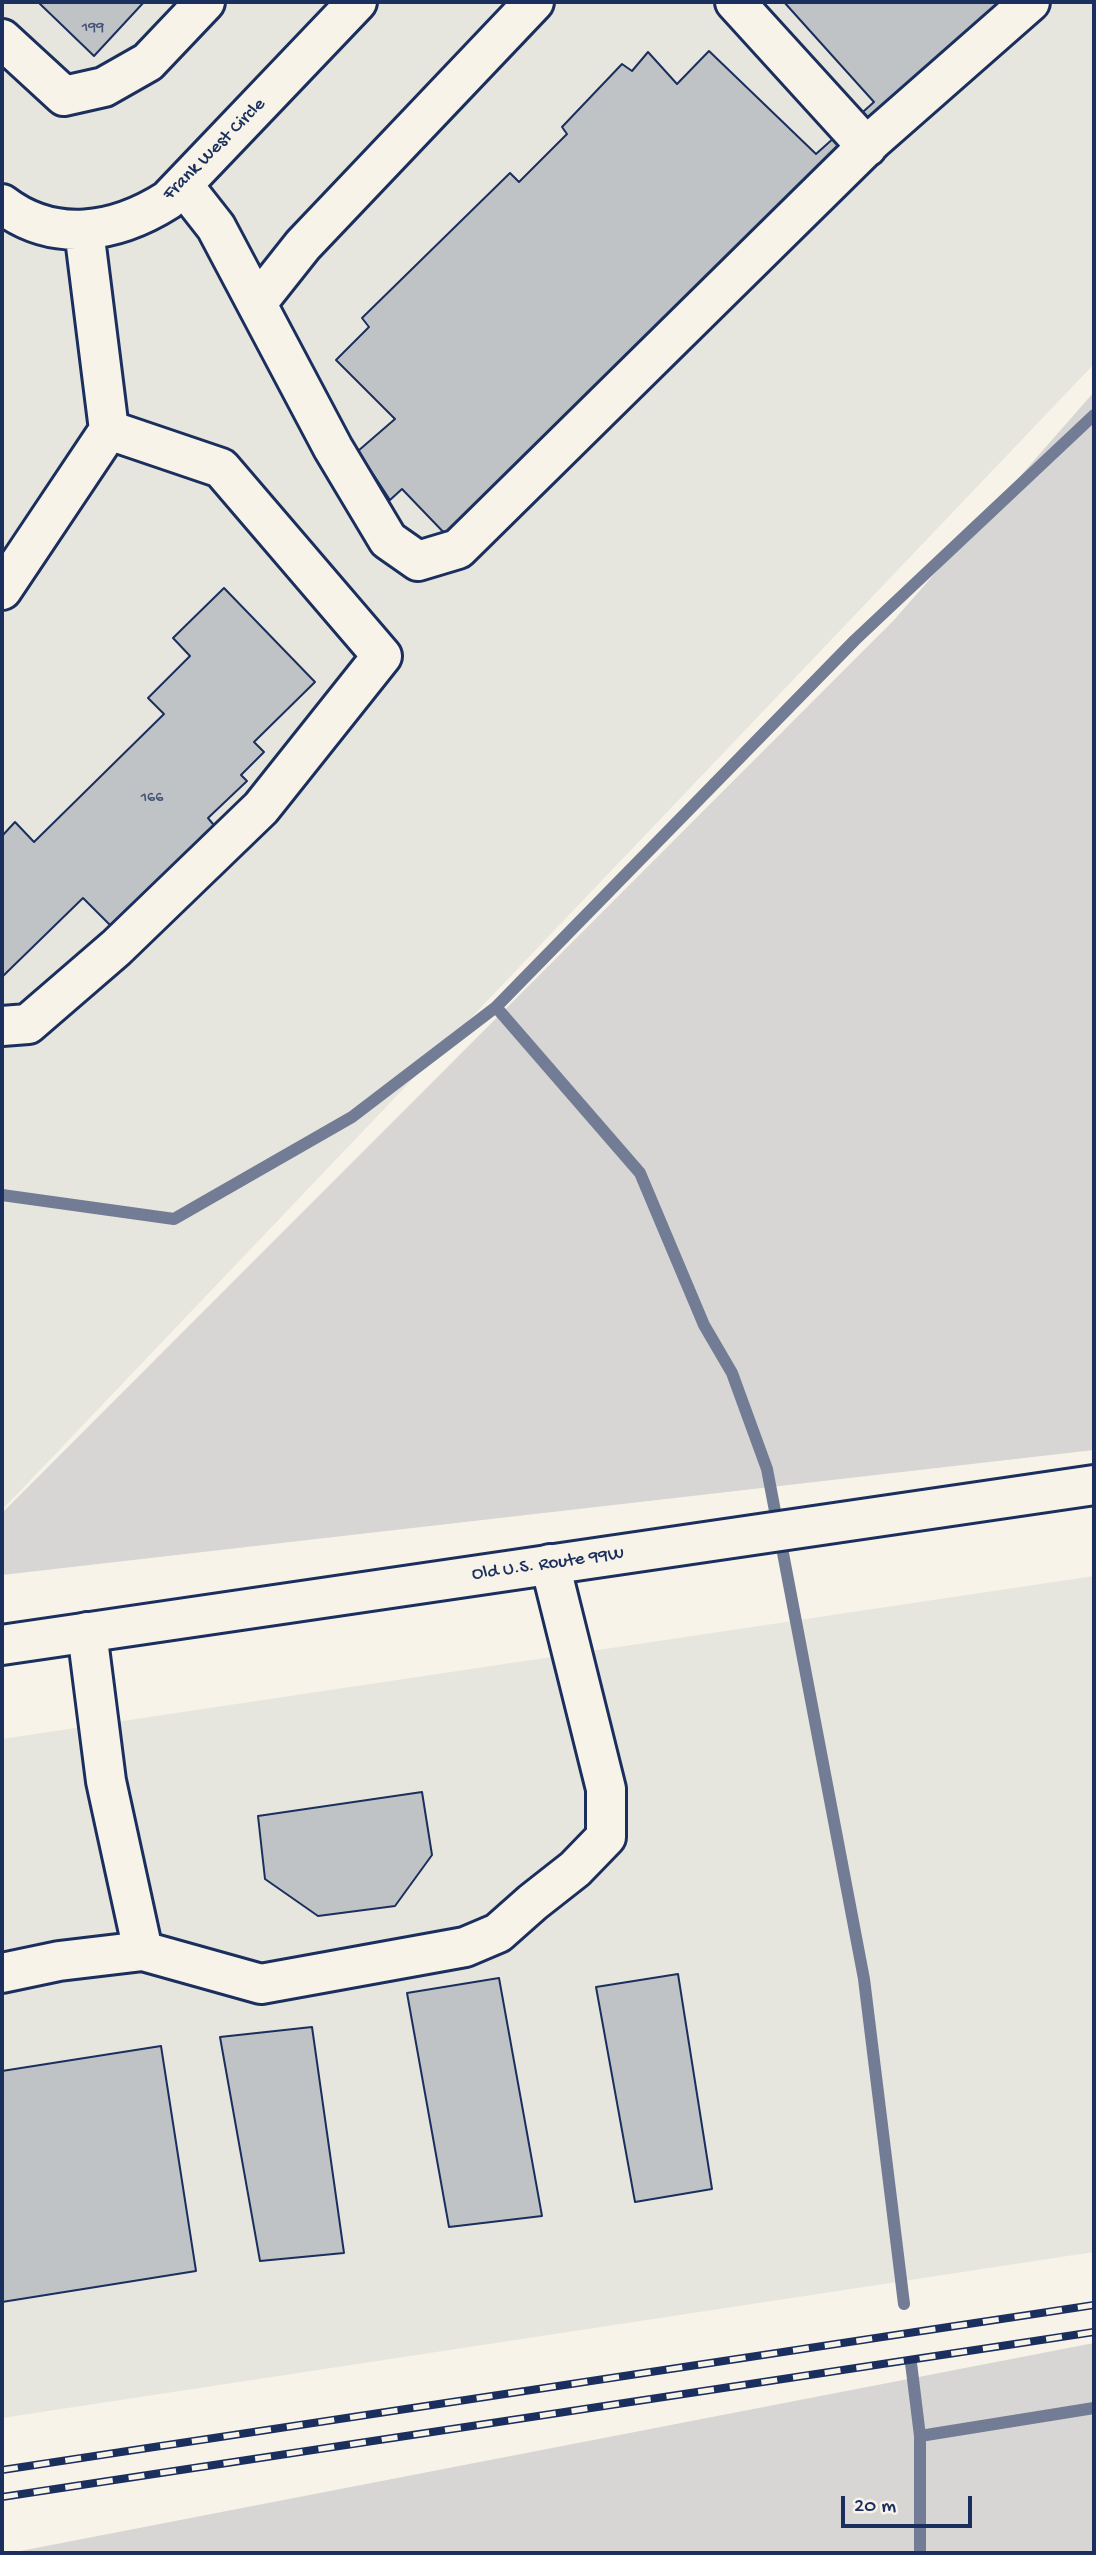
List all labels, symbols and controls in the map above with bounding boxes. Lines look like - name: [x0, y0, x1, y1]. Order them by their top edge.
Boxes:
- house number: 199: [82, 19, 104, 39]
- street label: Frank West Circle: [159, 94, 271, 206]
- house number: 166: [141, 789, 163, 809]
- street label: Old U.S. Route 99W: [470, 1543, 626, 1587]
- scale bar: [844, 2482, 975, 2526]
- text: 20 m: [854, 2495, 896, 2520]

